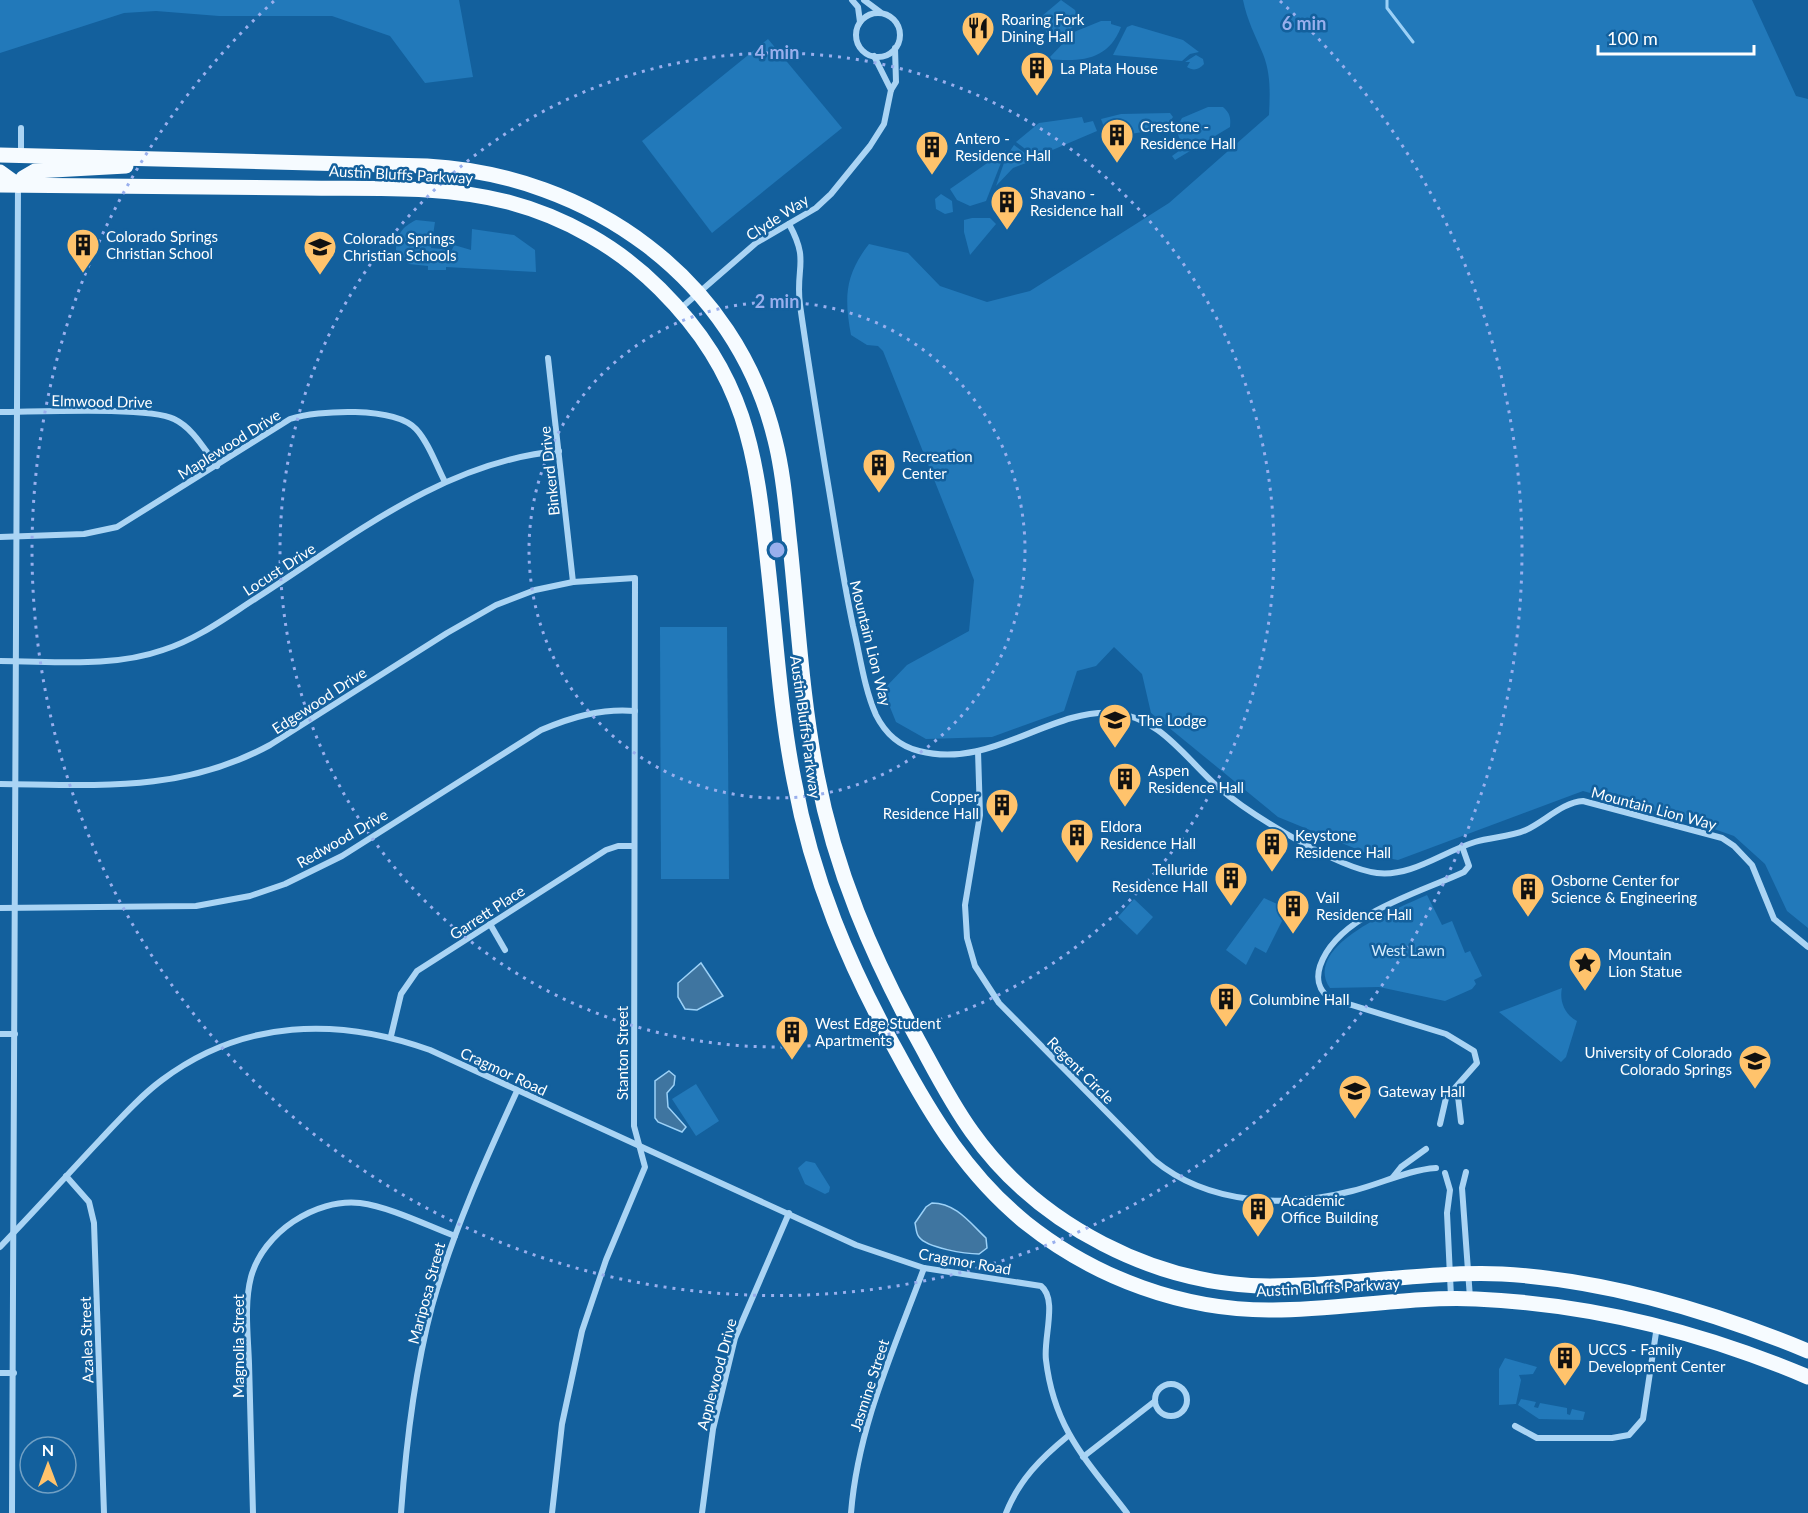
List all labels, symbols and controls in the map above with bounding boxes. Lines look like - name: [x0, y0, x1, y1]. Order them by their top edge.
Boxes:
- restaurant icon: Roaring Fork Dining Hall: [960, 10, 996, 57]
- place label: Roaring Fork Dining Hall: [1001, 10, 1085, 45]
- text: 6 min: [1282, 12, 1326, 34]
- scale bar: [1598, 18, 1754, 56]
- text: 100 m: [1607, 27, 1658, 49]
- text: 4 min: [755, 41, 799, 63]
- building icon: La Plata House: [1019, 50, 1055, 97]
- place label: La Plata House: [1060, 59, 1158, 77]
- building icon: Crestone - Residence Hall: [1099, 117, 1135, 164]
- place label: Crestone - Residence Hall: [1140, 117, 1236, 152]
- building icon: Antero - Residence Hall: [914, 129, 950, 176]
- place label: Antero - Residence Hall: [955, 129, 1051, 164]
- street label: Austin Bluffs Parkway: [329, 161, 474, 187]
- building icon: Shavano - Residence hall: [989, 184, 1025, 231]
- place label: Shavano - Residence hall: [1030, 184, 1123, 219]
- street label: Clyde Way: [742, 190, 812, 244]
- building icon: Colorado Springs Christian School: [65, 227, 101, 274]
- place label: Colorado Springs Christian School: [106, 227, 218, 262]
- school or university icon: Colorado Springs Christian Schools: [302, 229, 338, 276]
- place label: Colorado Springs Christian Schools: [343, 229, 457, 264]
- text: 2 min: [755, 290, 799, 312]
- street label: Elmwood Drive: [51, 391, 153, 411]
- street label: Maplewood Drive: [174, 405, 284, 483]
- street label: Binkerd Drive: [535, 425, 563, 517]
- building icon: Recreation Center: [861, 447, 897, 494]
- place label: Recreation Center: [902, 447, 973, 482]
- street label: Locust Drive: [239, 539, 319, 599]
- centre of rings: [767, 540, 787, 560]
- street label: Mountain Lion Way: [847, 578, 895, 708]
- street label: Austin Bluffs Parkway: [787, 654, 825, 800]
- street label: Edgewood Drive: [268, 663, 370, 737]
- school or university icon: The Lodge: [1097, 702, 1133, 749]
- place label: The Lodge: [1138, 711, 1207, 729]
- building icon: Aspen Residence Hall: [1107, 761, 1143, 808]
- place label: Aspen Residence Hall: [1148, 761, 1244, 796]
- street label: Mountain Lion Way: [1589, 783, 1719, 833]
- place label: Copper Residence Hall: [883, 787, 980, 822]
- building icon: Copper Residence Hall: [984, 787, 1020, 834]
- street label: Redwood Drive: [293, 805, 391, 871]
- building icon: Eldora Residence Hall: [1059, 817, 1095, 864]
- place label: Eldora Residence Hall: [1100, 817, 1196, 852]
- building icon: Keystone Residence Hall: [1254, 826, 1290, 873]
- place label: Keystone Residence Hall: [1295, 826, 1391, 861]
- place label: Telluride Residence Hall: [1112, 860, 1208, 895]
- building icon: Telluride Residence Hall: [1213, 860, 1249, 907]
- building icon: Osborne Center for Science & Engineering: [1510, 871, 1546, 918]
- place label: Osborne Center for Science & Engineering: [1551, 871, 1697, 906]
- street label: Garrett Place: [446, 881, 528, 943]
- building icon: Vail Residence Hall: [1275, 888, 1311, 935]
- place label: Vail Residence Hall: [1316, 888, 1412, 923]
- park label: West Lawn: [1371, 941, 1445, 959]
- place icon: Mountain Lion Statue: [1567, 945, 1603, 992]
- place label: Mountain Lion Statue: [1608, 945, 1682, 980]
- building icon: Columbine Hall: [1208, 981, 1244, 1028]
- place label: Columbine Hall: [1249, 990, 1350, 1008]
- street label: Stanton Street: [613, 1005, 631, 1100]
- building icon: West Edge Student Apartments: [774, 1014, 810, 1061]
- place label: West Edge Student Apartments: [815, 1014, 942, 1049]
- street label: Regent Circle: [1044, 1033, 1118, 1107]
- street label: Cragmor Road: [458, 1043, 550, 1099]
- place label: University of Colorado Colorado Springs: [1584, 1043, 1732, 1078]
- school or university icon: University of Colorado Colorado Springs: [1737, 1043, 1773, 1090]
- school or university icon: Gateway Hall: [1337, 1073, 1373, 1120]
- place label: Gateway Hall: [1378, 1082, 1465, 1100]
- building icon: Academic Office Building: [1240, 1191, 1276, 1238]
- place label: Academic Office Building: [1281, 1191, 1378, 1226]
- street label: Mariposa Street: [404, 1240, 448, 1346]
- street label: Cragmor Road: [917, 1244, 1013, 1278]
- street label: Austin Bluffs Parkway: [1256, 1274, 1401, 1300]
- street label: Magnolia Street: [229, 1293, 247, 1398]
- street label: Azalea Street: [75, 1296, 97, 1384]
- street label: Applewood Drive: [692, 1316, 740, 1432]
- street label: Jasmine Street: [846, 1336, 893, 1433]
- building icon: UCCS - Family Development Center: [1547, 1340, 1583, 1387]
- place label: UCCS - Family Development Center: [1588, 1340, 1726, 1375]
- north arrow: [18, 1435, 78, 1495]
- text: N: [42, 1440, 54, 1459]

